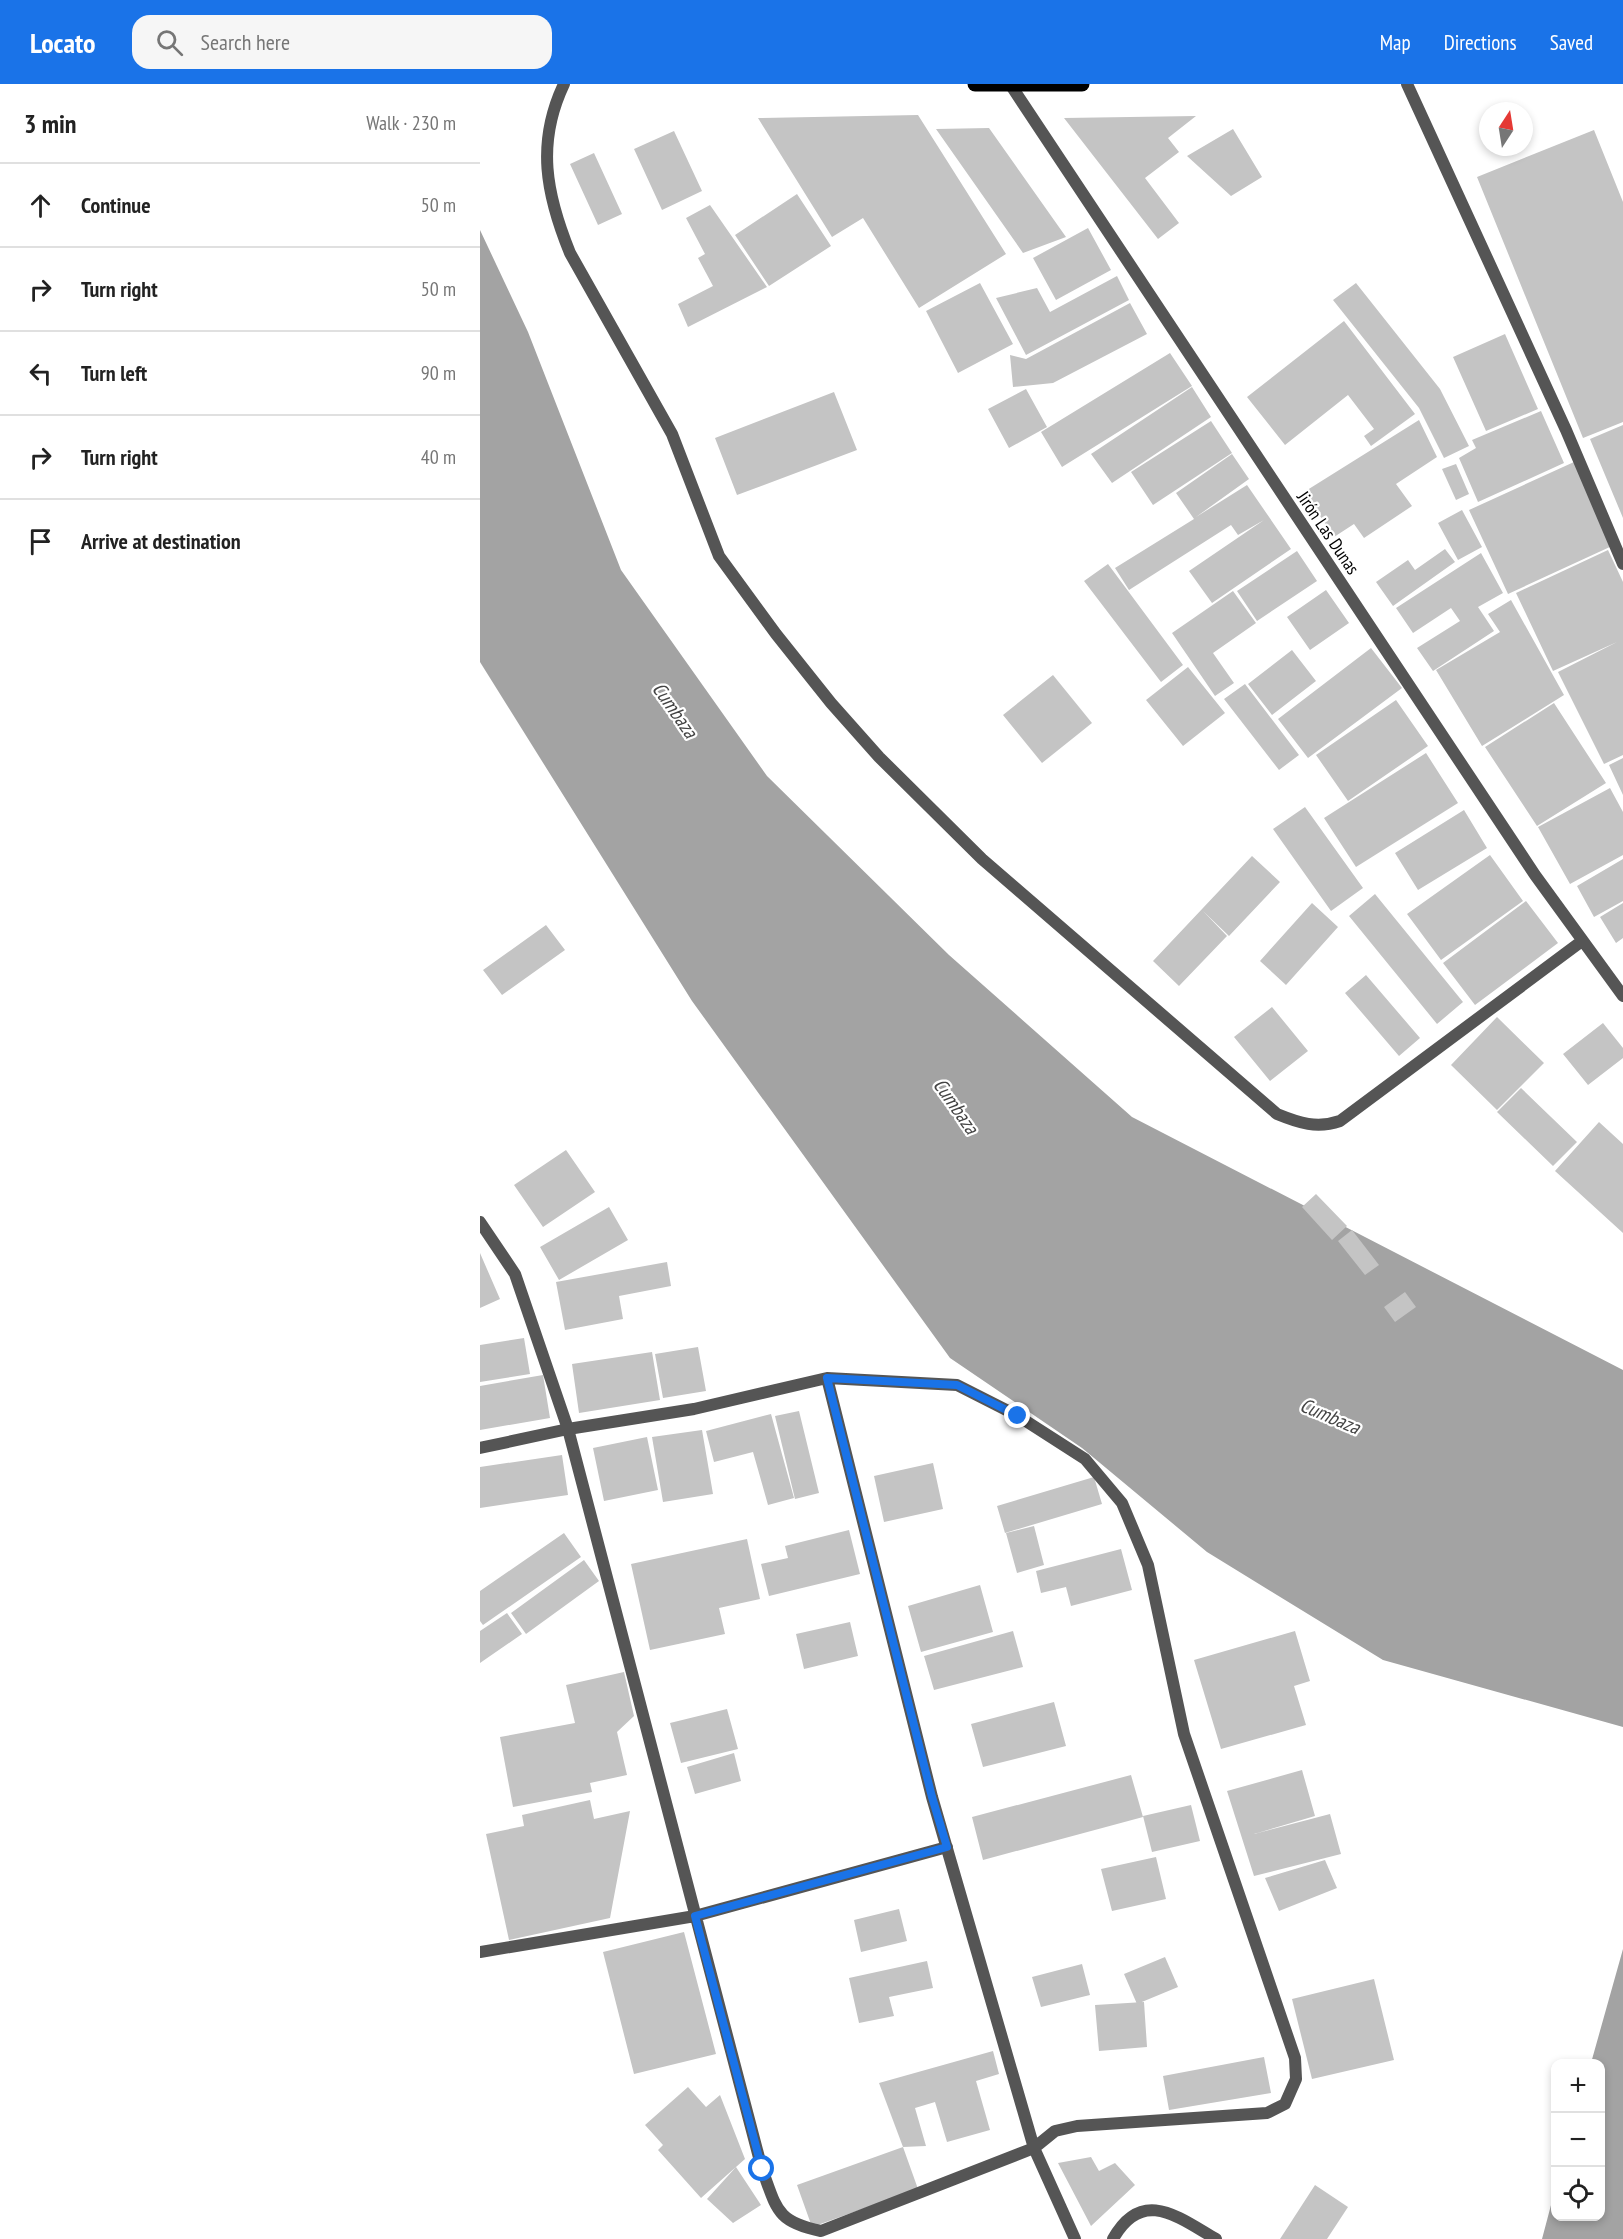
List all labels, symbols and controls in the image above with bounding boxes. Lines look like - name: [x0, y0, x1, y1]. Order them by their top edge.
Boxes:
- search box: [132, 15, 552, 69]
- text: Locato: [30, 24, 96, 61]
- icon: search: [153, 26, 186, 59]
- text: Search here: [201, 28, 290, 56]
- text: Map: [1380, 29, 1411, 56]
- text: Directions: [1444, 29, 1517, 56]
- text: Saved: [1550, 29, 1593, 56]
- north arrow: [1479, 102, 1533, 156]
- text: 3 min: [24, 107, 77, 140]
- text: Walk · 230 m: [366, 110, 456, 136]
- icon: ahead: [24, 189, 57, 222]
- text: Continue: [81, 191, 151, 219]
- text: 50 m: [421, 192, 456, 218]
- icon: right: [24, 273, 57, 306]
- text: Turn right: [81, 275, 158, 303]
- text: 50 m: [421, 276, 456, 302]
- icon: left: [24, 357, 57, 390]
- text: Turn left: [81, 359, 147, 387]
- text: 90 m: [421, 360, 456, 386]
- icon: right: [24, 441, 57, 474]
- text: Turn right: [81, 443, 158, 471]
- text: 40 m: [421, 444, 456, 470]
- street label: Jirón Las Dunas: [1292, 486, 1365, 579]
- icon: arrive: [24, 525, 57, 558]
- text: Arrive at destination: [81, 527, 241, 555]
- water label: Cumbaza: [646, 677, 704, 744]
- water label: Cumbaza: [927, 1073, 985, 1140]
- water label: Cumbaza: [1296, 1392, 1365, 1441]
- route end: [1004, 1402, 1030, 1428]
- map controls: [1551, 2059, 1605, 2221]
- button: +: [1551, 2059, 1605, 2113]
- button: −: [1551, 2113, 1605, 2167]
- route start: [748, 2155, 774, 2181]
- button: locate: [1551, 2167, 1605, 2221]

